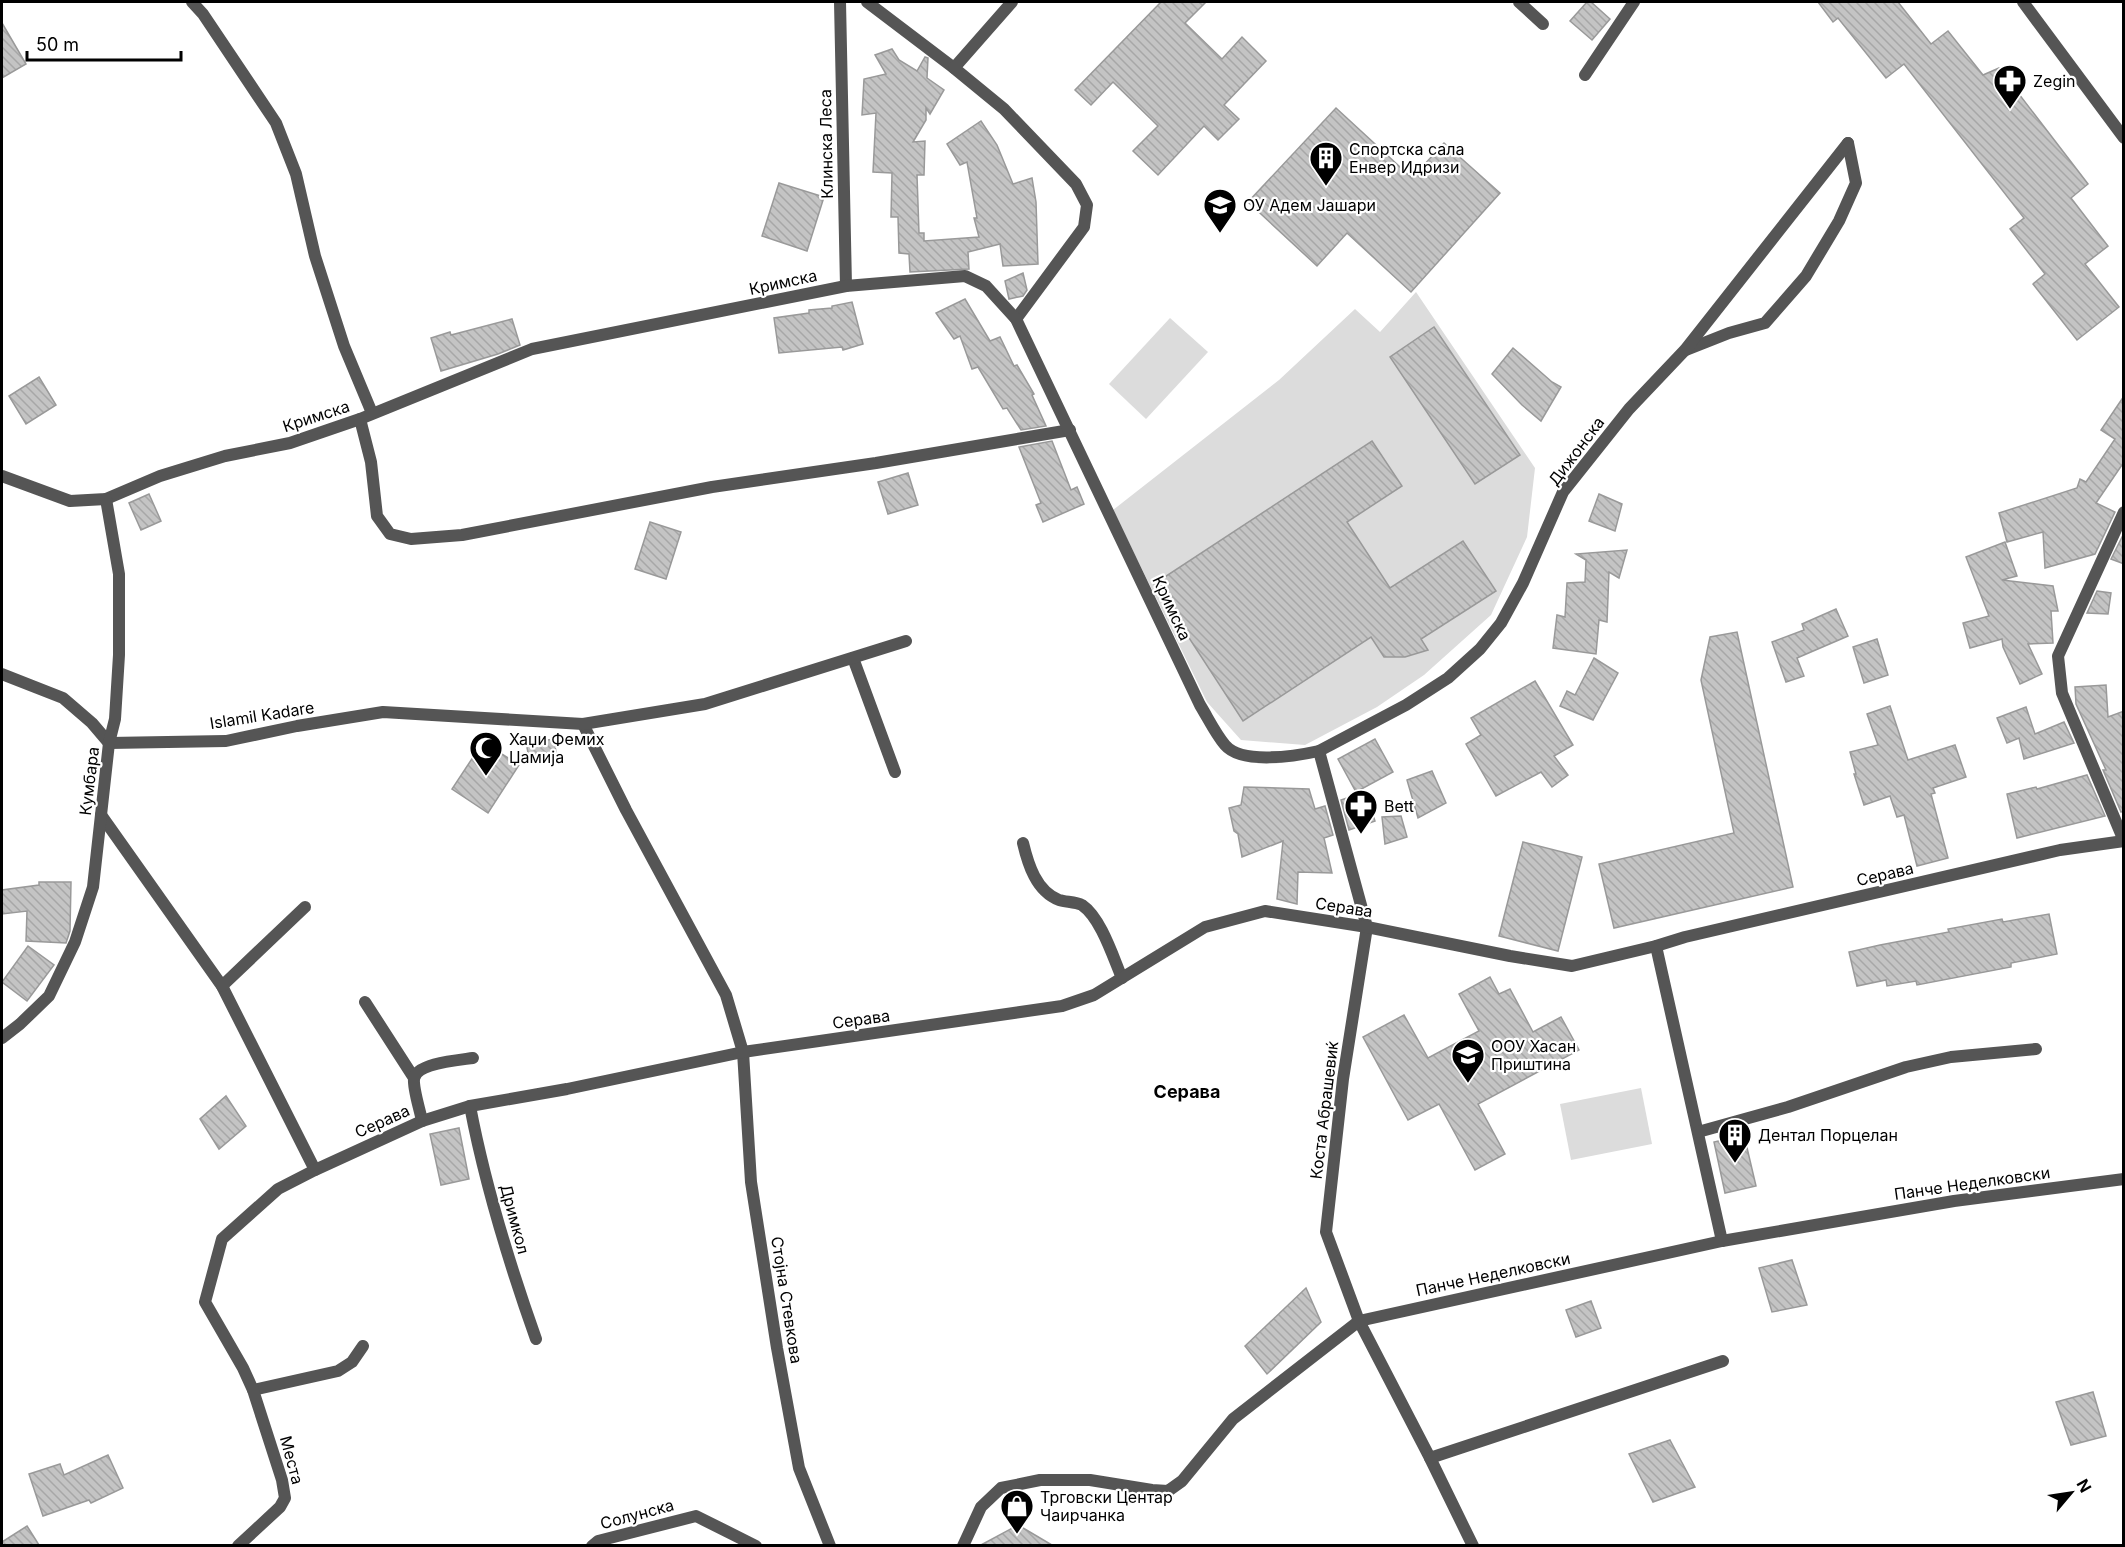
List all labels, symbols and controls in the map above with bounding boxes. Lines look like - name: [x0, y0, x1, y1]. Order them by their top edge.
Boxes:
- scale bar: [27, 24, 182, 62]
- text: 50 m: [36, 34, 79, 55]
- pharmacy icon: Zegin: [1992, 63, 2028, 110]
- place label: Zegin: [2033, 71, 2076, 91]
- street label: Клинска Леса: [815, 89, 837, 199]
- place label: Спортска сала Енвер Идризи: [1349, 139, 1464, 177]
- building icon: Спортска сала Енвер Идризи: [1308, 140, 1344, 187]
- school or university icon: ОУ Адем Јашари: [1202, 187, 1238, 234]
- place label: ОУ Адем Јашари: [1243, 195, 1376, 215]
- street label: Кримска: [747, 265, 819, 299]
- street label: Кримска: [280, 396, 352, 436]
- street label: Дижонска: [1544, 413, 1608, 489]
- street label: Кримска: [1148, 572, 1196, 644]
- street label: Islamil Kadare: [208, 697, 316, 733]
- place label: Хаџи Фемих Џамија: [509, 729, 605, 767]
- mosque icon: Хаџи Фемих Џамија: [468, 730, 504, 777]
- street label: Кумбара: [75, 746, 103, 816]
- pharmacy icon: Bett: [1343, 788, 1379, 835]
- place label: Bett: [1384, 796, 1414, 816]
- street label: Серава: [1855, 858, 1915, 890]
- street label: Серава: [1314, 893, 1374, 921]
- street label: Серава: [831, 1005, 891, 1033]
- place label: ООУ Хасан Приштина: [1491, 1036, 1576, 1074]
- school or university icon: ООУ Хасан Приштина: [1450, 1037, 1486, 1084]
- street label: Коста Абрашевиќ: [1306, 1040, 1342, 1180]
- district label: Серава: [1154, 1081, 1220, 1102]
- street label: Серава: [351, 1100, 413, 1142]
- building icon: Дентал Порцелан: [1717, 1117, 1753, 1164]
- place label: Дентал Порцелан: [1758, 1125, 1898, 1145]
- street label: Панче Неделковски: [1893, 1162, 2051, 1204]
- street label: Дримкол: [496, 1182, 534, 1256]
- street label: Стојна Стевкова: [767, 1235, 807, 1365]
- street label: Панче Неделковски: [1414, 1248, 1572, 1300]
- street label: Места: [276, 1434, 308, 1486]
- north arrow: [2041, 1463, 2101, 1523]
- text: N: [2072, 1476, 2096, 1496]
- place label: Трговски Центар Чаирчанка: [1040, 1487, 1173, 1525]
- shop icon: Трговски Центар Чаирчанка: [999, 1488, 1035, 1535]
- street label: Солунска: [598, 1495, 676, 1533]

